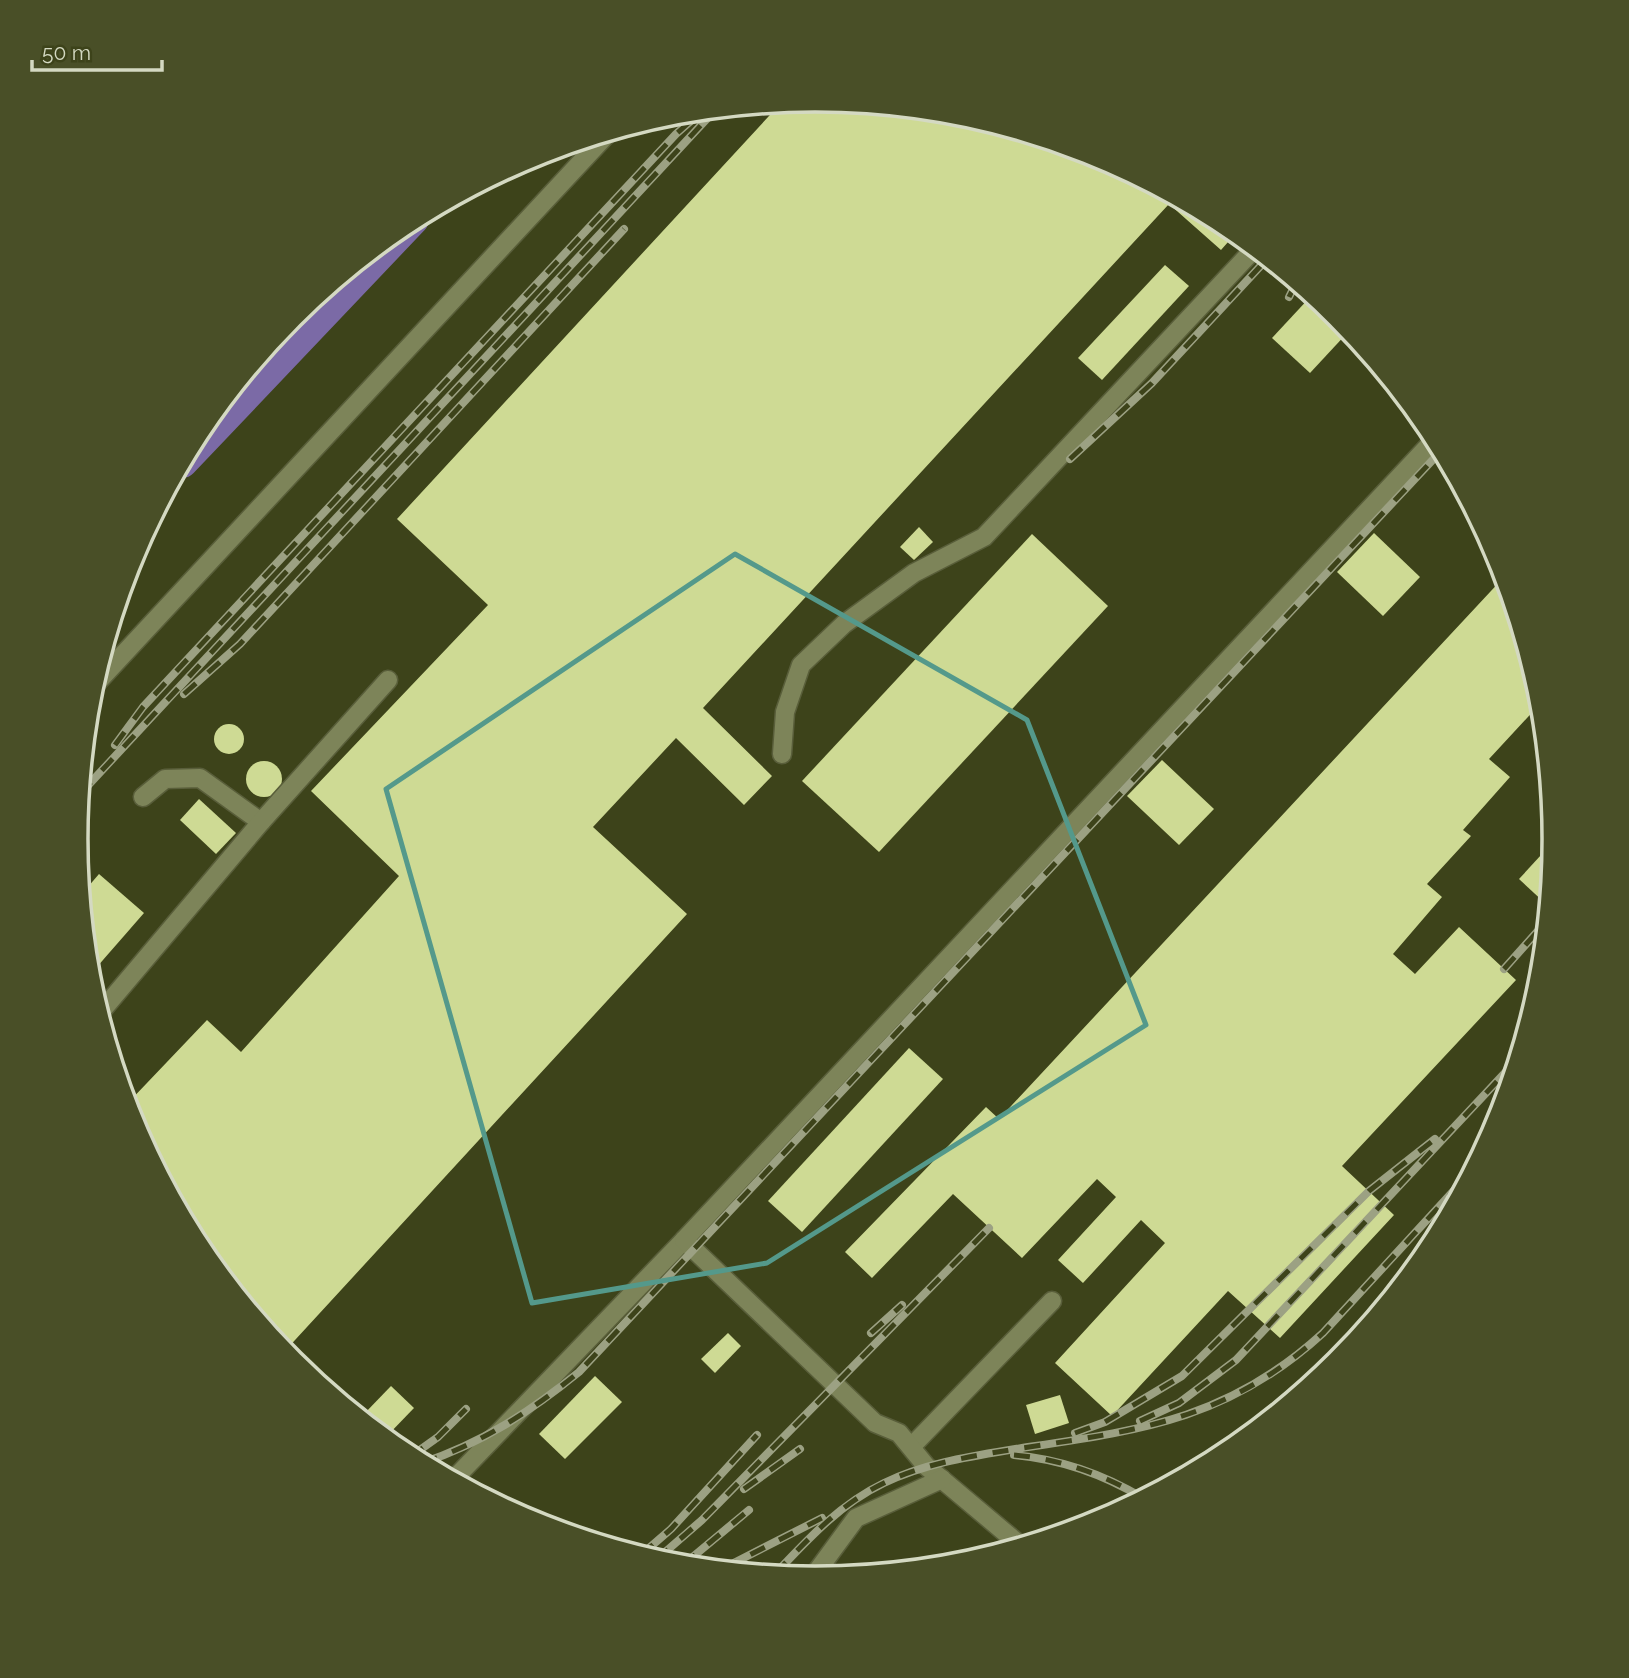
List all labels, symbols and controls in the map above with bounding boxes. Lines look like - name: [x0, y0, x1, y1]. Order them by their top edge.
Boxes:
- scale bar: [32, 28, 161, 72]
- text: 50 m: [42, 40, 91, 65]

